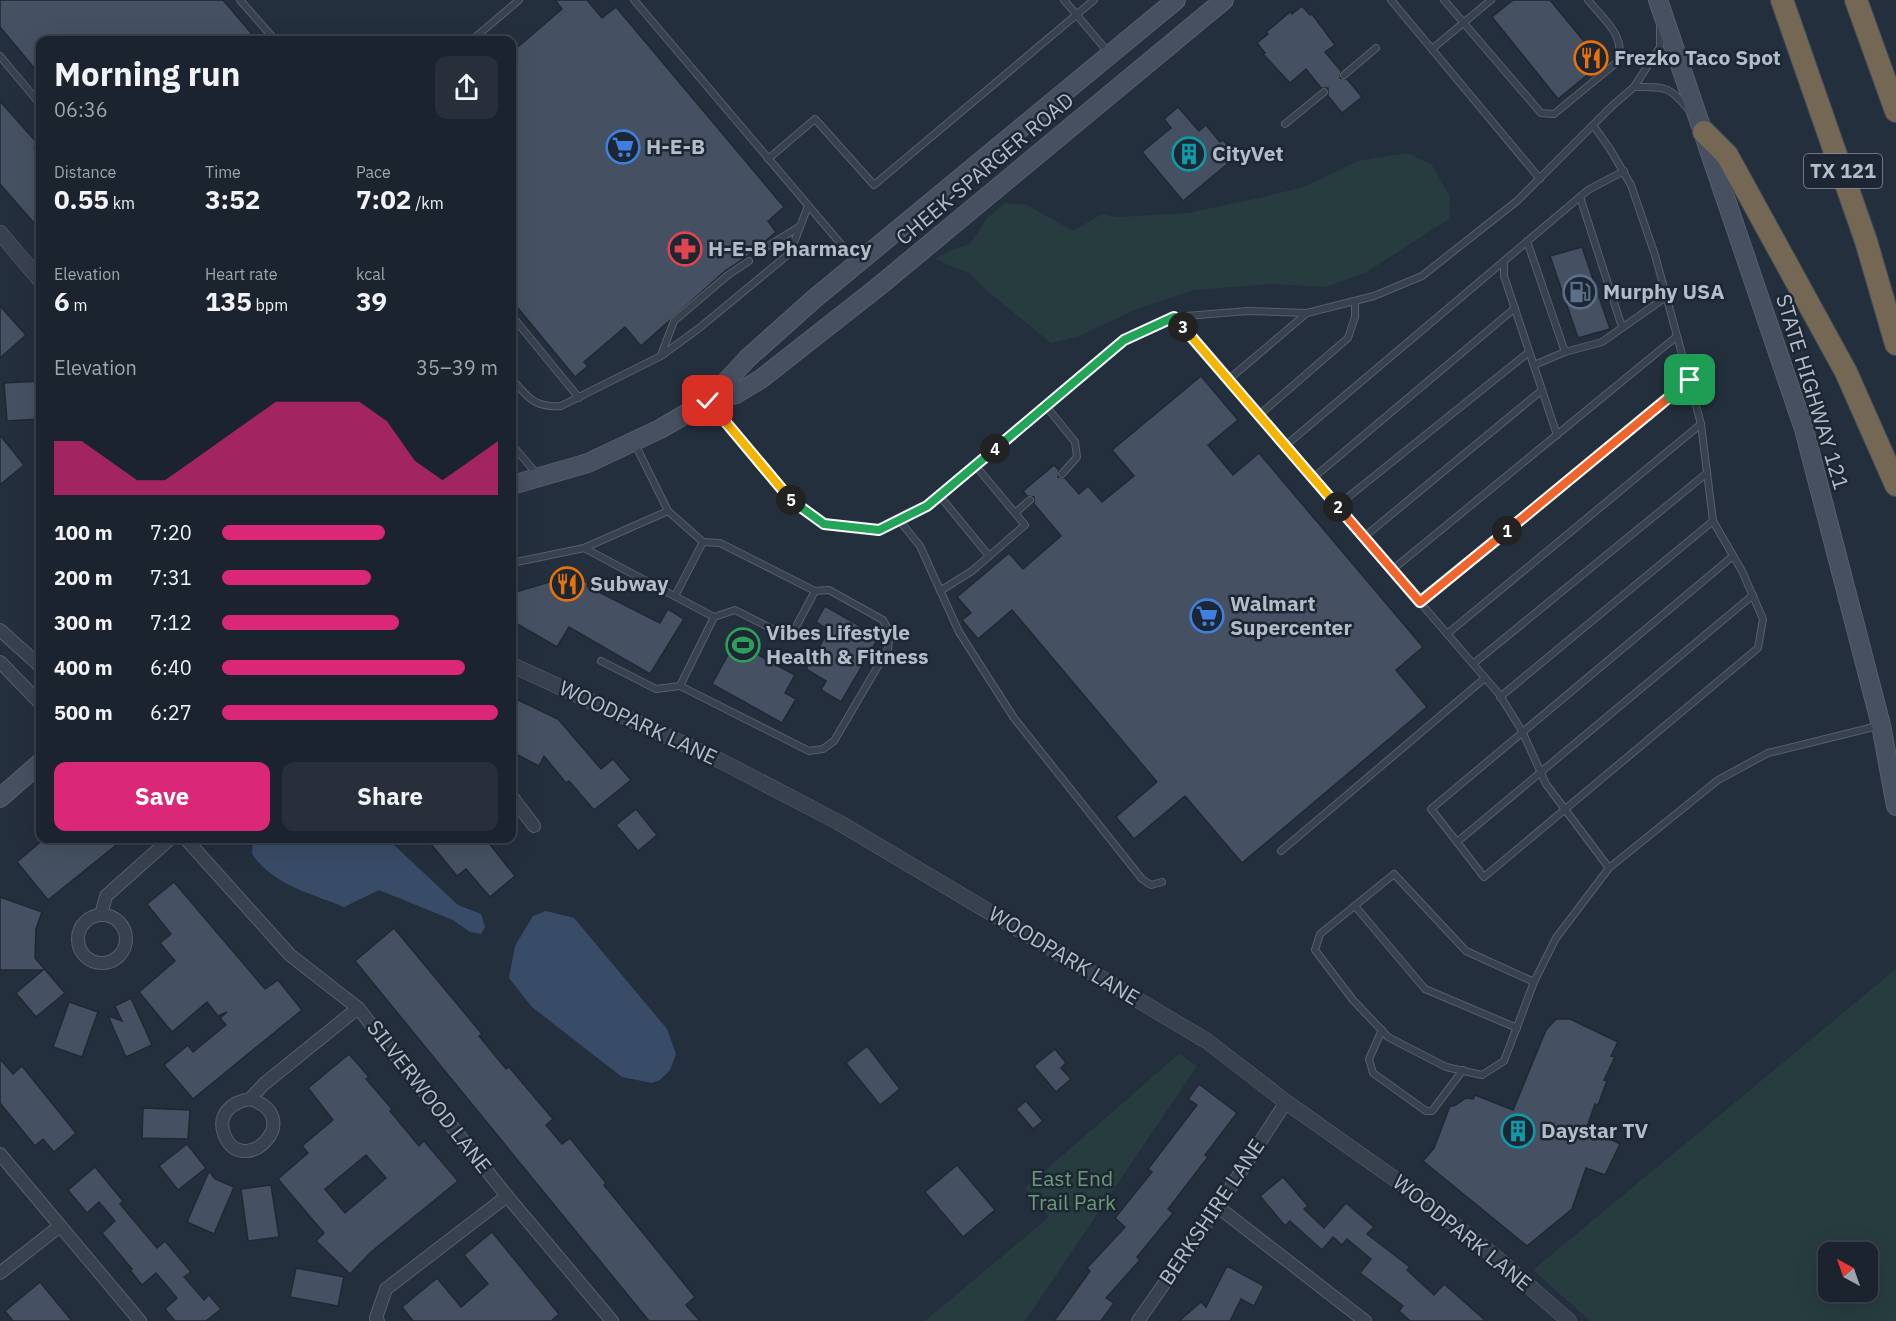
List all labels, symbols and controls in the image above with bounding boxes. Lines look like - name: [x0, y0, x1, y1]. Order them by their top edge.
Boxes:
- restaurant icon: Frezko Taco Spot: [1573, 40, 1609, 76]
- place label: Frezko Taco Spot: [1614, 43, 1781, 71]
- text: Morning run: [54, 52, 240, 95]
- button: share: [435, 56, 498, 119]
- street label: CHEEK-SPARGER ROAD: [890, 86, 1079, 251]
- text: 06:36: [54, 96, 108, 123]
- supermarket icon: H-E-B: [605, 129, 641, 165]
- place label: H-E-B: [646, 132, 705, 160]
- building icon: CityVet: [1171, 136, 1207, 172]
- place label: CityVet: [1212, 139, 1283, 167]
- road number: TX 121: [1804, 154, 1882, 188]
- text: Distance: [54, 162, 116, 182]
- text: Time: [205, 162, 241, 182]
- text: Pace: [356, 162, 391, 182]
- text: 0.55: [54, 182, 109, 216]
- text: 3:52: [205, 182, 260, 216]
- text: 7:02: [356, 182, 411, 216]
- text: km: [109, 193, 135, 213]
- text: /km: [411, 193, 444, 213]
- pharmacy icon: H-E-B Pharmacy: [667, 231, 703, 267]
- place label: H-E-B Pharmacy: [708, 234, 872, 262]
- text: Elevation: [54, 264, 120, 284]
- text: Heart rate: [205, 264, 278, 284]
- text: kcal: [356, 264, 385, 284]
- fuel station icon: Murphy USA: [1562, 274, 1598, 310]
- place label: Murphy USA: [1603, 277, 1725, 305]
- text: 6: [54, 284, 70, 318]
- text: 135: [205, 284, 252, 318]
- text: 39: [356, 284, 387, 318]
- street label: STATE HIGHWAY 121: [1770, 291, 1856, 493]
- text: m: [70, 295, 87, 315]
- text: bpm: [252, 295, 288, 315]
- pin: 3: [1168, 312, 1198, 342]
- text: 3: [1178, 317, 1188, 337]
- text: Elevation: [54, 354, 137, 381]
- text: 35–39 m: [416, 354, 498, 381]
- pin: [1664, 354, 1715, 405]
- icon: arrive: [1673, 363, 1706, 396]
- pin: [682, 375, 733, 426]
- icon: check: [691, 384, 724, 417]
- pin: 4: [980, 434, 1010, 464]
- text: 4: [990, 439, 1000, 459]
- pin: 5: [776, 485, 806, 515]
- text: 5: [786, 490, 796, 510]
- pin: 2: [1323, 492, 1353, 522]
- text: 2: [1333, 497, 1343, 517]
- pin: 1: [1492, 516, 1522, 546]
- text: 100 m: [54, 519, 113, 546]
- text: 7:20: [150, 519, 192, 546]
- text: 1: [1502, 521, 1512, 541]
- text: 200 m: [54, 564, 113, 591]
- text: 7:31: [150, 564, 192, 591]
- restaurant icon: Subway: [549, 566, 585, 602]
- place label: Subway: [590, 569, 669, 597]
- place label: Walmart Supercenter: [1230, 589, 1352, 641]
- supermarket icon: Walmart Supercenter: [1189, 598, 1225, 634]
- text: 300 m: [54, 609, 113, 636]
- text: 7:12: [150, 609, 192, 636]
- place label: Vibes Lifestyle Health & Fitness: [766, 618, 929, 670]
- sports icon: Vibes Lifestyle Health & Fitness: [725, 627, 761, 663]
- text: 400 m: [54, 654, 113, 681]
- text: 6:40: [150, 654, 192, 681]
- street label: WOODPARK LANE: [555, 673, 722, 771]
- text: 500 m: [54, 699, 113, 726]
- text: 6:27: [150, 699, 192, 726]
- button: Save: [54, 762, 270, 831]
- button: Share: [282, 762, 498, 831]
- street label: WOODPARK LANE: [984, 899, 1145, 1011]
- street label: SILVERWOOD LANE: [361, 1014, 498, 1179]
- building icon: Daystar TV: [1500, 1113, 1536, 1149]
- place label: Daystar TV: [1541, 1116, 1649, 1144]
- street label: BERKSHIRE LANE: [1152, 1133, 1270, 1290]
- park label: East End Trail Park: [1028, 1164, 1116, 1216]
- street label: WOODPARK LANE: [1387, 1168, 1538, 1297]
- north arrow: [1818, 1242, 1878, 1302]
- map controls: [1818, 1242, 1878, 1302]

